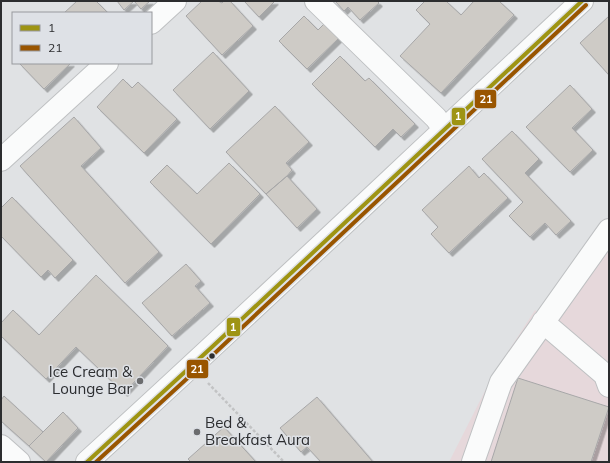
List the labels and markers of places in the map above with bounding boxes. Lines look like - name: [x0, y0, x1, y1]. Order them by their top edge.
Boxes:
- unlabelled marker: [207, 351, 217, 361]
- place label: Ice Cream & Lounge Bar: [49, 362, 133, 398]
- marker: Ice Cream & Lounge Bar: [135, 376, 145, 386]
- place label: Bed & Breakfast Aura: [205, 413, 310, 449]
- marker: Bed & Breakfast Aura: [192, 427, 202, 437]

